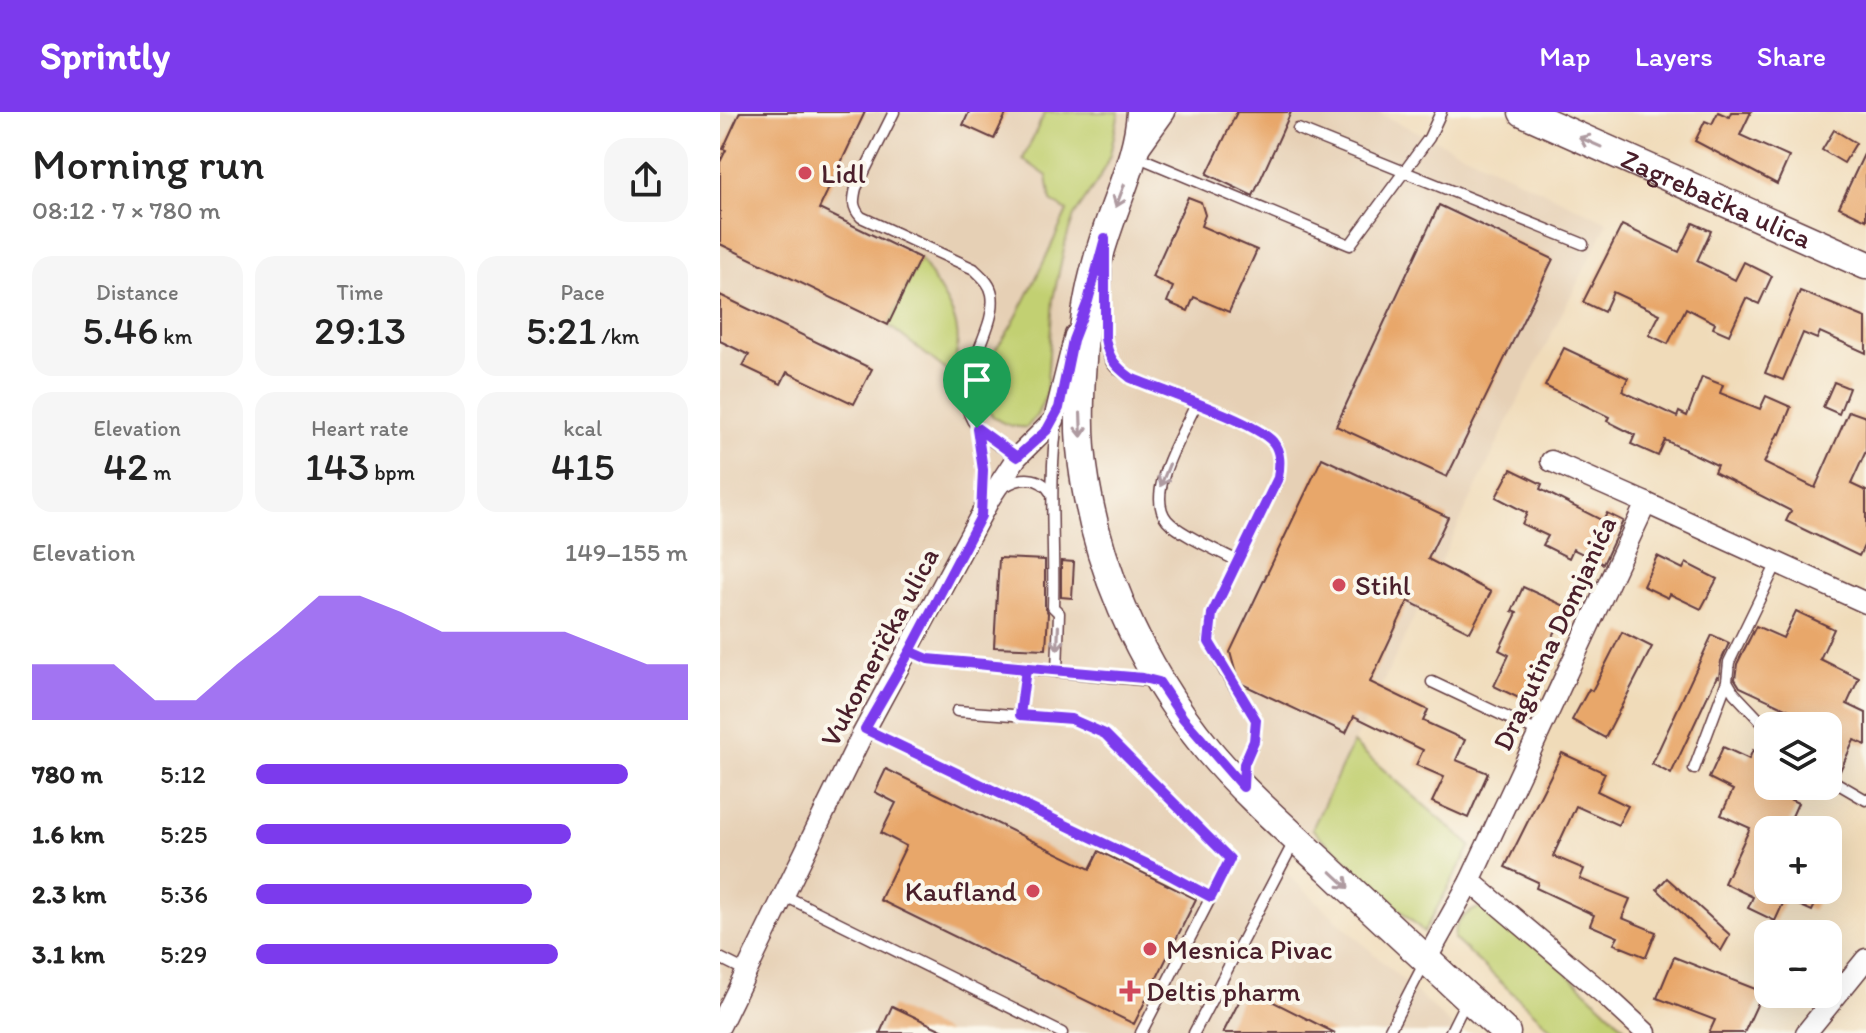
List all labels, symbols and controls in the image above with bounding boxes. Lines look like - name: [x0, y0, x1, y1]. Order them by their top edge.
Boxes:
- text: Sprintly: [40, 33, 170, 79]
- text: Map: [1539, 39, 1591, 73]
- text: Layers: [1635, 39, 1713, 73]
- text: Share: [1757, 39, 1826, 73]
- one-way arrow: [1578, 134, 1602, 149]
- text: Morning run: [32, 137, 265, 190]
- button: share: [604, 138, 688, 222]
- street label: Zagrebačka ulica: [1616, 141, 1817, 256]
- place label: Lidl: [821, 156, 866, 190]
- marker: Lidl: [796, 164, 814, 182]
- one-way arrow: [1112, 183, 1126, 208]
- text: 08:12 · 7 × 780 m: [32, 194, 221, 226]
- text: Distance: [96, 279, 179, 306]
- text: Time: [337, 279, 383, 306]
- text: Pace: [561, 279, 605, 306]
- text: 5.46: [82, 306, 158, 354]
- text: 29:13: [314, 306, 406, 354]
- text: 5:21: [526, 306, 596, 354]
- text: km: [158, 323, 192, 350]
- text: /km: [596, 323, 640, 350]
- pin: [943, 346, 1011, 428]
- icon: arrive: [955, 358, 999, 402]
- one-way arrow: [1073, 411, 1088, 438]
- text: Elevation: [94, 415, 181, 442]
- text: Heart rate: [311, 415, 409, 442]
- text: kcal: [563, 415, 602, 442]
- text: 42: [103, 442, 148, 490]
- text: 143: [305, 442, 369, 490]
- text: 415: [551, 442, 614, 490]
- text: m: [148, 459, 172, 486]
- text: bpm: [369, 459, 415, 486]
- one-way arrow: [1156, 462, 1171, 487]
- street label: Dragutina Domjanića: [1485, 510, 1623, 756]
- text: Elevation: [32, 536, 135, 568]
- text: 149–155 m: [565, 536, 688, 568]
- street label: Vukomerička ulica: [812, 542, 946, 752]
- place label: Stihl: [1355, 568, 1411, 602]
- marker: Stihl: [1330, 576, 1348, 594]
- one-way arrow: [1051, 624, 1066, 651]
- map controls: [1754, 712, 1842, 1008]
- button: layers: [1754, 712, 1842, 800]
- text: 780 m: [32, 758, 103, 790]
- text: 5:12: [160, 758, 206, 790]
- button: +: [1754, 816, 1842, 904]
- text: 1.6 km: [32, 818, 104, 850]
- text: 5:25: [160, 818, 207, 850]
- one-way arrow: [1330, 870, 1350, 889]
- place label: Kaufland: [905, 874, 1018, 908]
- text: 2.3 km: [32, 878, 106, 910]
- text: 5:36: [160, 878, 208, 910]
- marker: Kaufland: [1024, 882, 1042, 900]
- button: −: [1754, 920, 1842, 1008]
- place label: Mesnica Pivac: [1166, 932, 1333, 966]
- text: 3.1 km: [32, 938, 105, 970]
- text: 5:29: [160, 938, 207, 970]
- marker: Mesnica Pivac: [1141, 940, 1159, 958]
- place label: Deltis pharm: [1146, 974, 1301, 1008]
- marker: Deltis pharm: [1121, 982, 1139, 1000]

